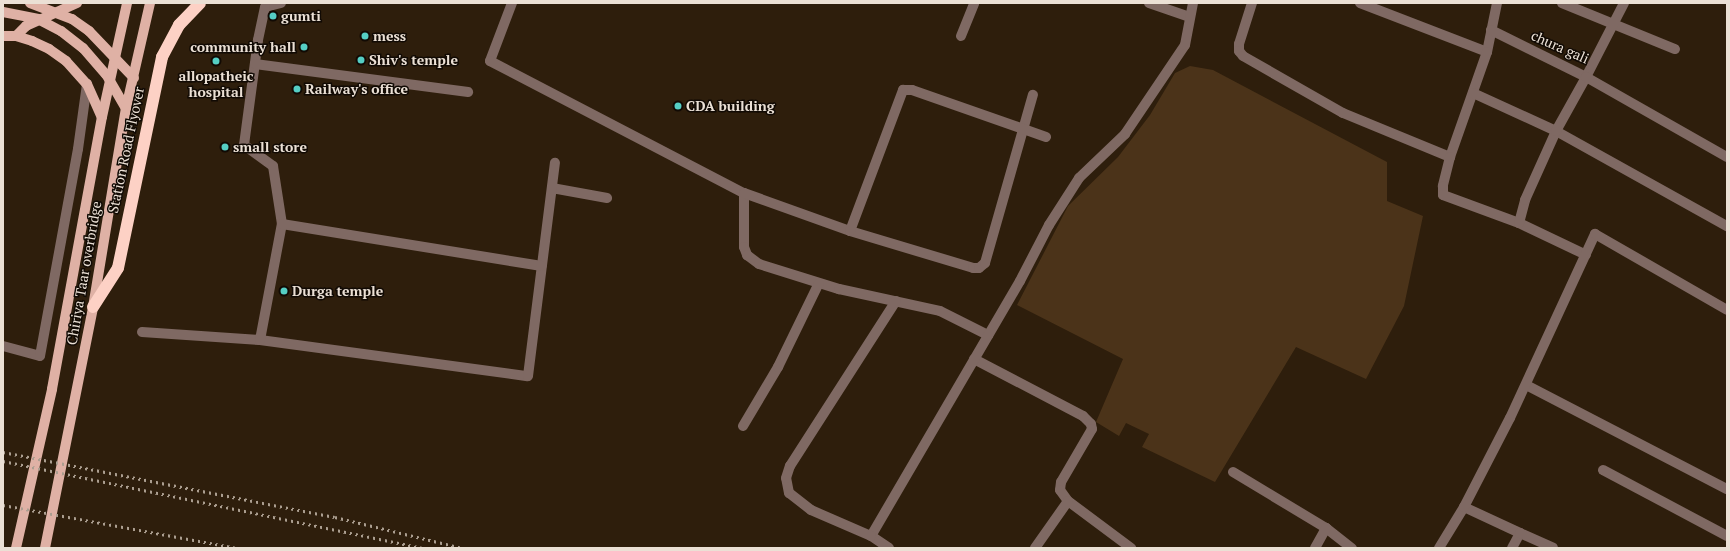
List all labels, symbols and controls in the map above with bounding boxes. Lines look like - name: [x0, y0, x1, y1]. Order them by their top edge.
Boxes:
- place label: gumti: [281, 8, 321, 24]
- marker: gumti: [268, 11, 278, 21]
- street label: chura gali: [1528, 27, 1592, 67]
- place label: mess: [373, 28, 406, 44]
- marker: mess: [360, 31, 370, 41]
- place label: community hall: [190, 39, 296, 55]
- marker: community hall: [299, 42, 309, 52]
- place label: Shiv's temple: [369, 52, 458, 68]
- marker: Shiv's temple: [356, 55, 366, 65]
- marker: allopatheic hospital: [211, 56, 221, 66]
- place label: allopatheic hospital: [178, 68, 254, 100]
- place label: Railway's office: [305, 81, 408, 97]
- marker: Railway's office: [292, 84, 302, 94]
- street label: Station Road Flyover: [104, 85, 148, 215]
- place label: CDA building: [686, 98, 775, 114]
- marker: CDA building: [673, 101, 683, 111]
- place label: small store: [233, 139, 307, 155]
- marker: small store: [220, 142, 230, 152]
- street label: Chiriya Taar overbridge: [63, 200, 105, 346]
- place label: Durga temple: [292, 283, 383, 299]
- marker: Durga temple: [279, 286, 289, 296]

